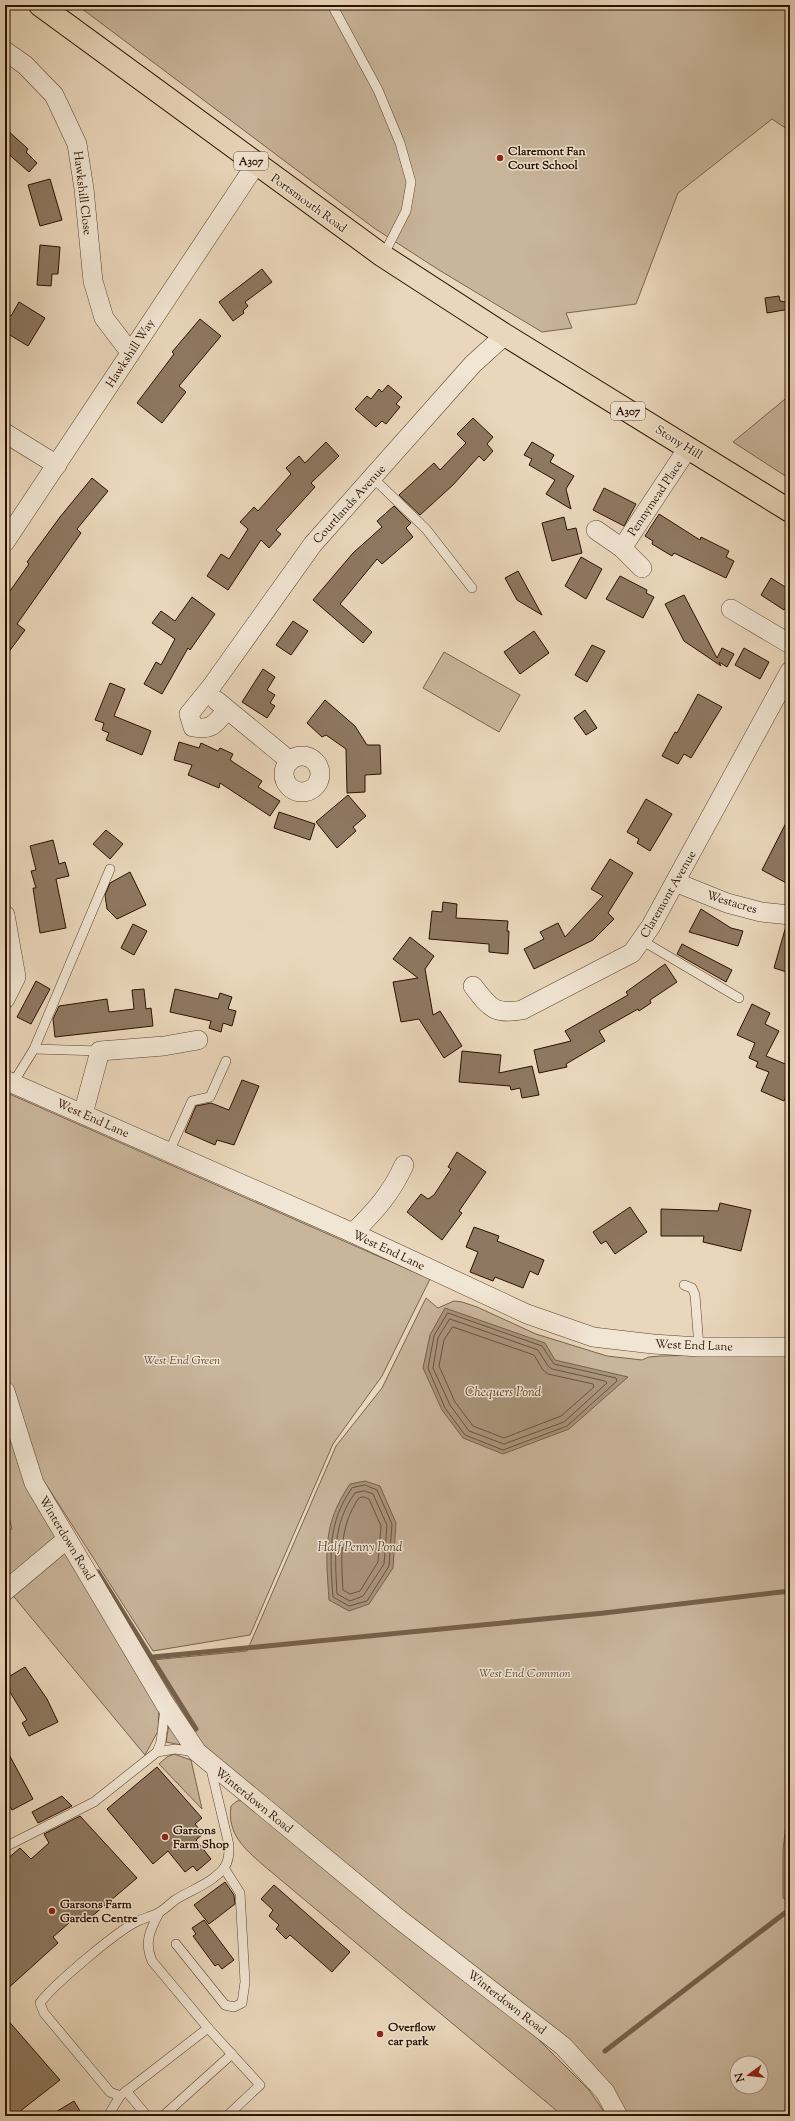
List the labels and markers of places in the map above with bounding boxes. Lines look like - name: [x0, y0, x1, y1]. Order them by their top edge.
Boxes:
- place label: Claremont Fan Court School: [508, 143, 586, 175]
- marker: Claremont Fan Court School: [495, 153, 505, 163]
- place label: Garsons Farm Shop: [172, 1822, 229, 1854]
- marker: Garsons Farm Shop: [160, 1832, 170, 1842]
- place label: Garsons Farm Garden Centre: [60, 1896, 138, 1928]
- marker: Garsons Farm Garden Centre: [47, 1906, 57, 1916]
- place label: Overflow car park: [388, 2019, 436, 2051]
- marker: Overflow car park: [375, 2029, 385, 2039]

